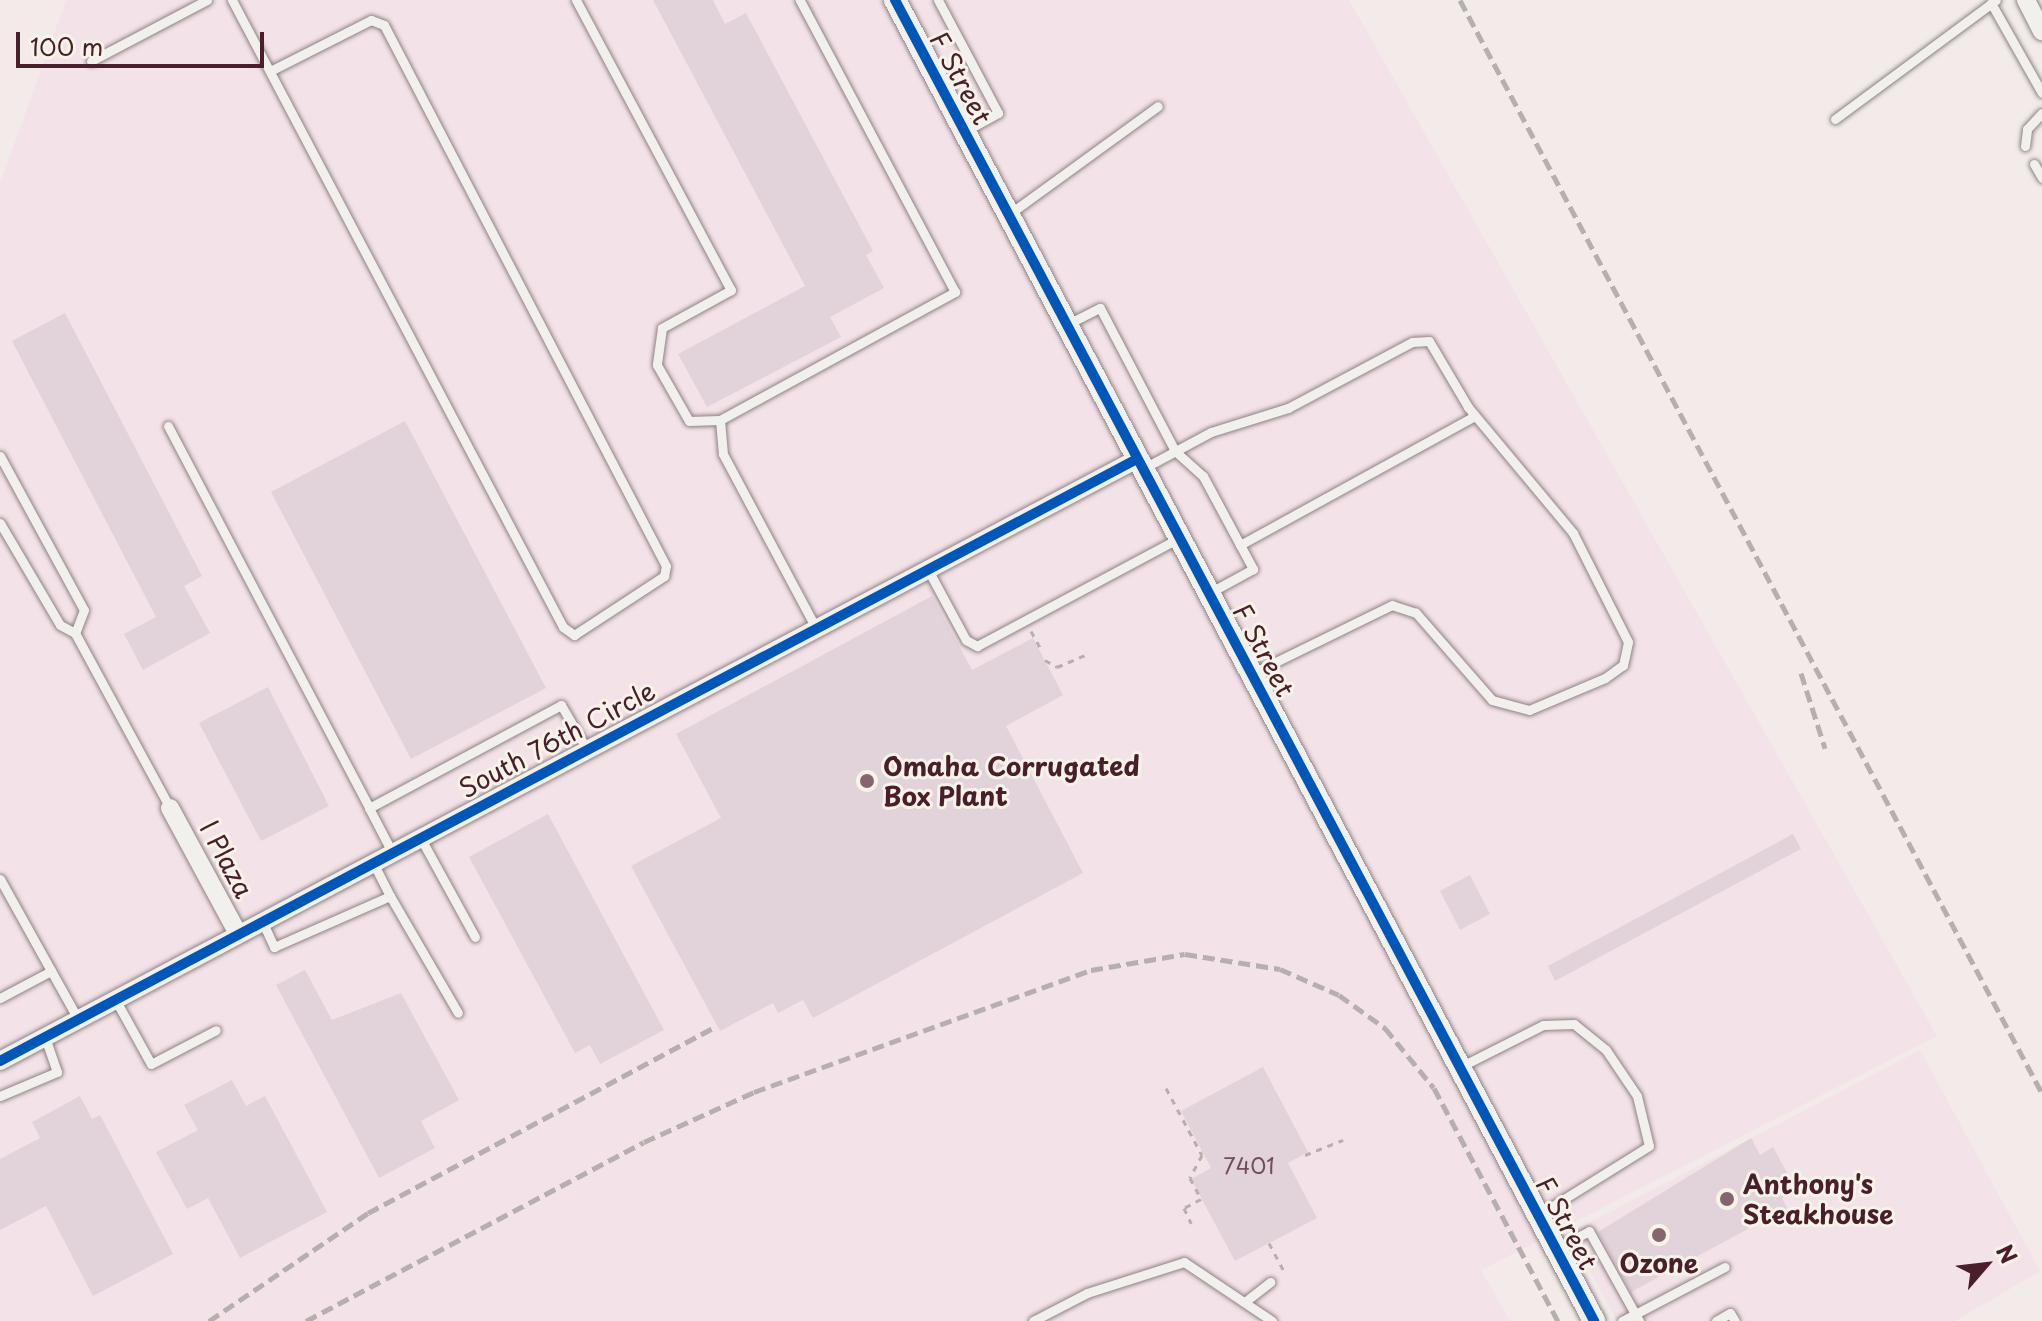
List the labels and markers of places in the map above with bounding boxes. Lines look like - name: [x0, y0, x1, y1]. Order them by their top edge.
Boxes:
- place label: Omaha Corrugated Box Plant: [883, 750, 1139, 812]
- marker: Omaha Corrugated Box Plant: [858, 772, 876, 790]
- place label: Anthony's Steakhouse: [1743, 1168, 1893, 1230]
- marker: Anthony's Steakhouse: [1718, 1190, 1736, 1208]
- marker: Ozone: [1650, 1226, 1668, 1244]
- place label: Ozone: [1620, 1247, 1698, 1279]

